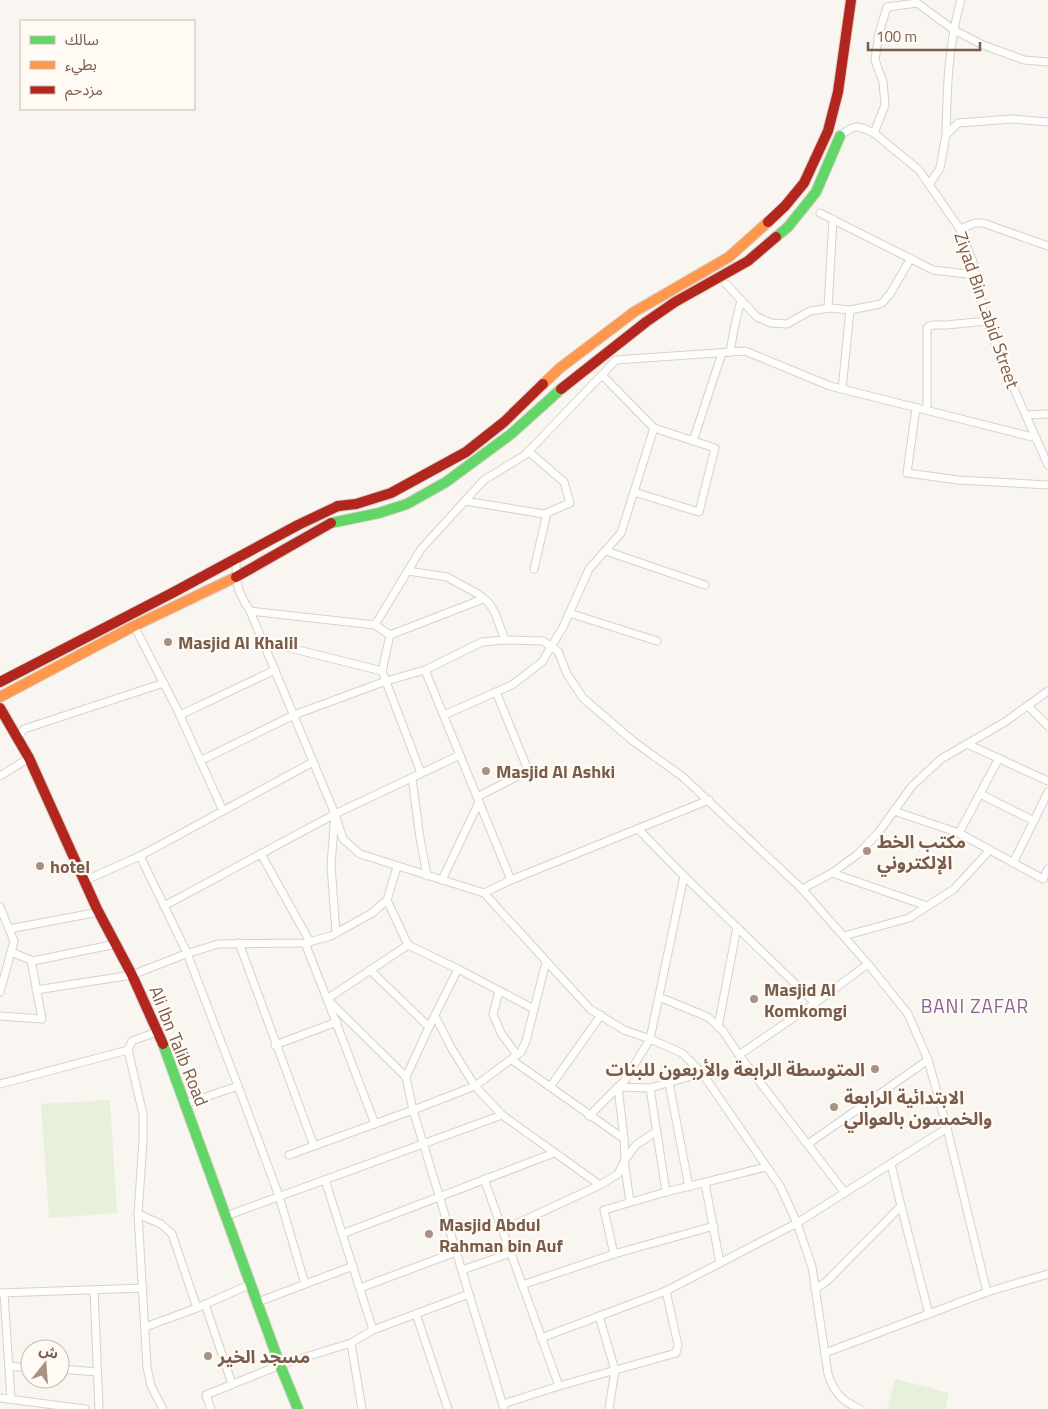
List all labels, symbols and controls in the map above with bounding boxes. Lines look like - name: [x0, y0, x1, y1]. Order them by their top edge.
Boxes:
- legend: [20, 20, 195, 110]
- scale bar: [868, 20, 980, 52]
- text: 100 m: [876, 25, 917, 48]
- text: سالك: [65, 28, 99, 51]
- text: بطيء: [65, 53, 97, 76]
- text: مزدحم: [65, 78, 103, 101]
- street label: Ziyad Bin Labid Street: [948, 228, 1027, 393]
- place label: Masjid Al Khalil: [178, 629, 298, 656]
- marker: Masjid Al Khalil: [162, 636, 174, 648]
- place label: Masjid Al Ashki: [496, 758, 615, 785]
- marker: Masjid Al Ashki: [480, 765, 492, 777]
- place label: مكتب الخط الإلكتروني: [877, 828, 966, 877]
- marker: مكتب الخط الإلكتروني: [861, 845, 873, 857]
- place label: hotel: [50, 853, 90, 880]
- marker: hotel: [34, 860, 46, 872]
- place label: Masjid Al Komkomgi: [764, 976, 847, 1024]
- street label: Ali Ibn Talib Road: [143, 982, 215, 1110]
- district label: BANI ZAFAR: [921, 991, 1029, 1020]
- marker: Masjid Al Komkomgi: [748, 993, 760, 1005]
- place label: المتوسطة الرابعة والأربعون للبنات: [606, 1056, 865, 1083]
- marker: المتوسطة الرابعة والأربعون للبنات: [869, 1063, 881, 1075]
- place label: الابتدائية الرابعة والخمسون بالعوالي: [844, 1084, 992, 1133]
- marker: الابتدائية الرابعة والخمسون بالعوالي: [828, 1101, 840, 1113]
- place label: Masjid Abdul Rahman bin Auf: [439, 1211, 564, 1259]
- marker: Masjid Abdul Rahman bin Auf: [423, 1228, 435, 1240]
- text: ش: [37, 1338, 61, 1364]
- north arrow: [20, 1339, 70, 1389]
- place label: مسجد الخير: [217, 1343, 310, 1370]
- marker: مسجد الخير: [202, 1350, 214, 1362]

